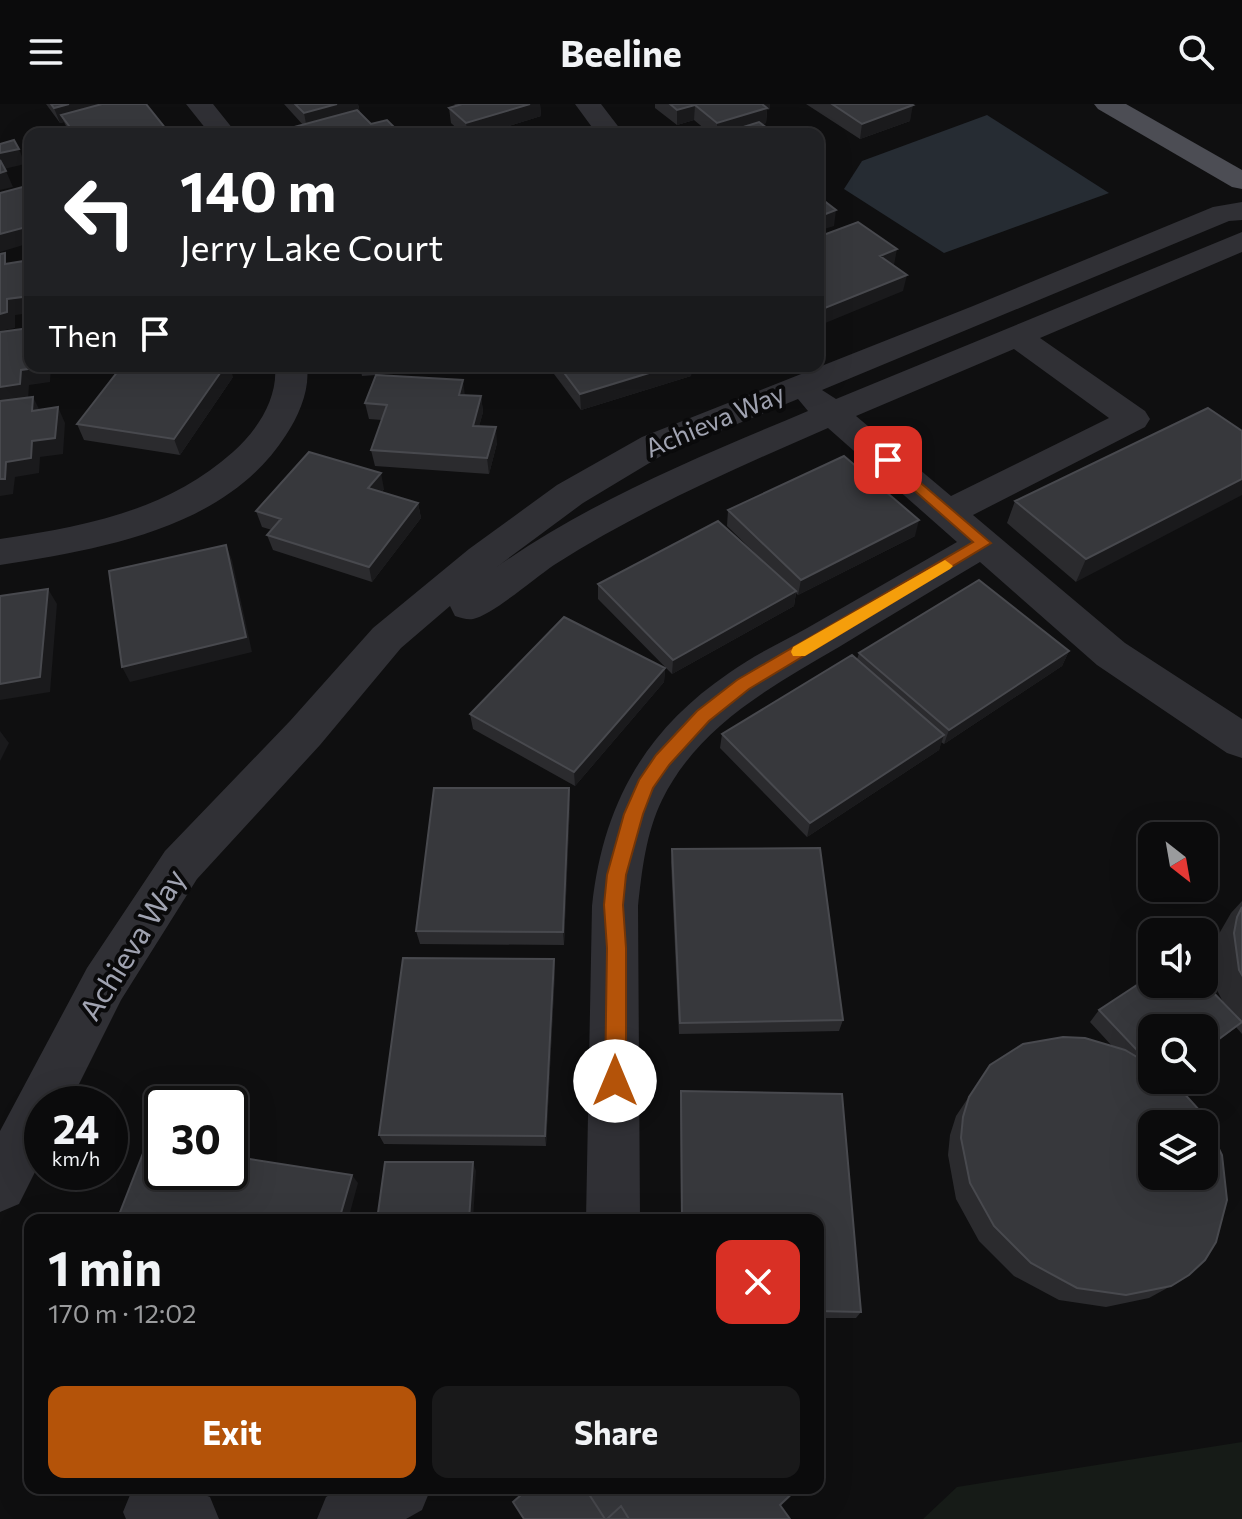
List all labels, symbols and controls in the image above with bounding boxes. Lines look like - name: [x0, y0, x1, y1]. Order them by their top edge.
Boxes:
- icon: menu: [24, 30, 68, 74]
- text: Beeline: [560, 30, 682, 74]
- icon: search: [1174, 30, 1218, 74]
- text: 140 m: [180, 155, 336, 224]
- icon: left: [48, 160, 152, 264]
- text: Jerry Lake Court: [180, 224, 443, 268]
- icon: arrive: [133, 312, 177, 356]
- text: Then: [48, 316, 117, 353]
- street label: Achieva Way: [640, 376, 789, 463]
- pin: [854, 426, 922, 494]
- icon: arrive: [866, 438, 910, 482]
- north arrow: [1138, 822, 1218, 902]
- map controls: [1138, 822, 1218, 1190]
- street label: Achieva Way: [70, 861, 192, 1026]
- button: sound: [1138, 918, 1218, 998]
- button: search: [1138, 1014, 1218, 1094]
- position arrow: [573, 1039, 657, 1123]
- speed limit sign: 30: [144, 1086, 248, 1190]
- text: 24: [53, 1103, 99, 1152]
- button: layers: [1138, 1110, 1218, 1190]
- text: km/h: [52, 1146, 100, 1170]
- text: 1 min: [48, 1237, 162, 1296]
- button: close: [716, 1240, 800, 1324]
- text: 170 m · 12:02: [48, 1297, 196, 1328]
- button: Exit: [48, 1386, 416, 1478]
- button: Share: [432, 1386, 800, 1478]

